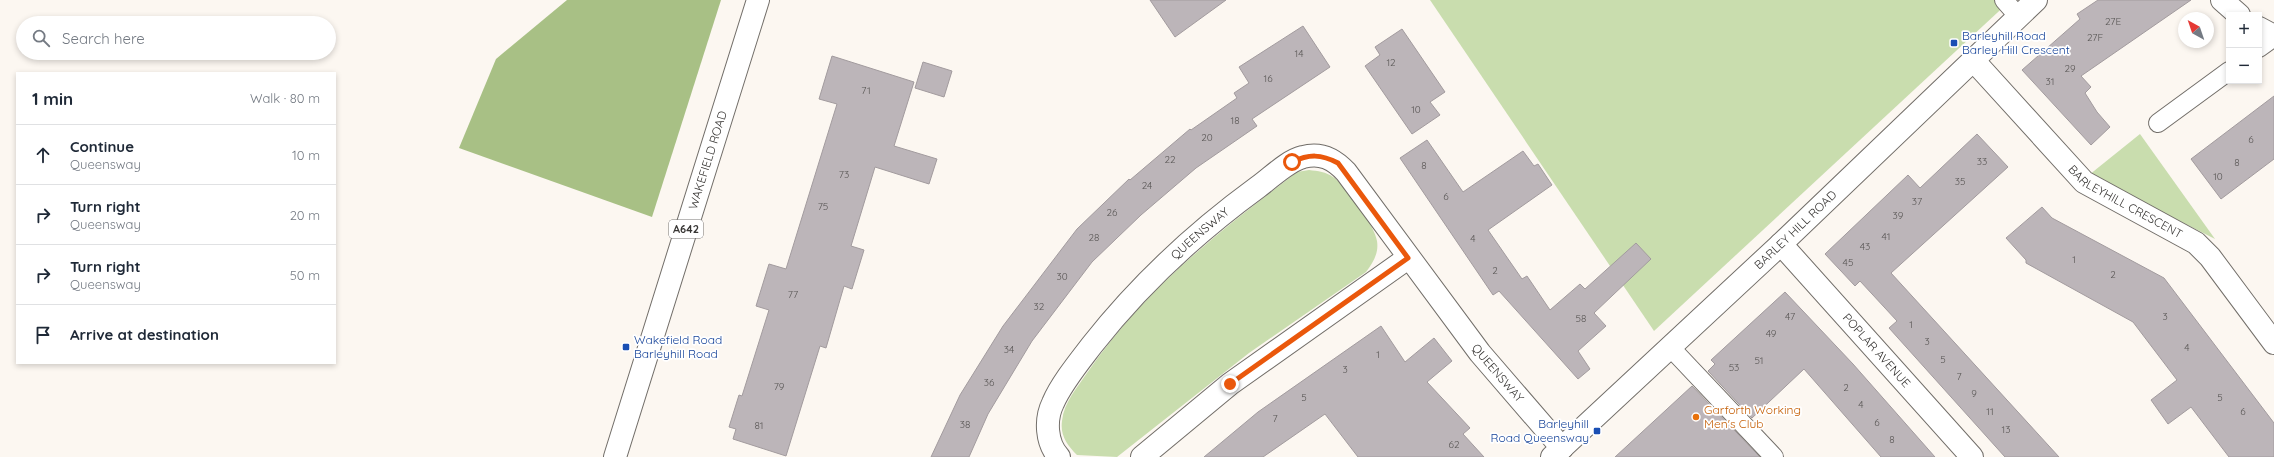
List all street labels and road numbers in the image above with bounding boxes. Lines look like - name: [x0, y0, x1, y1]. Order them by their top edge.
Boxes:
- street label: WAKEFIELD ROAD: [685, 109, 730, 211]
- street label: BARLEYHILL CRESCENT: [2065, 162, 2185, 241]
- street label: BARLEY HILL ROAD: [1751, 187, 1840, 272]
- street label: QUEENSWAY: [1167, 204, 1232, 262]
- road number: A642: [669, 220, 703, 238]
- street label: POPLAR AVENUE: [1840, 310, 1914, 390]
- street label: QUEENSWAY: [1469, 341, 1527, 405]

